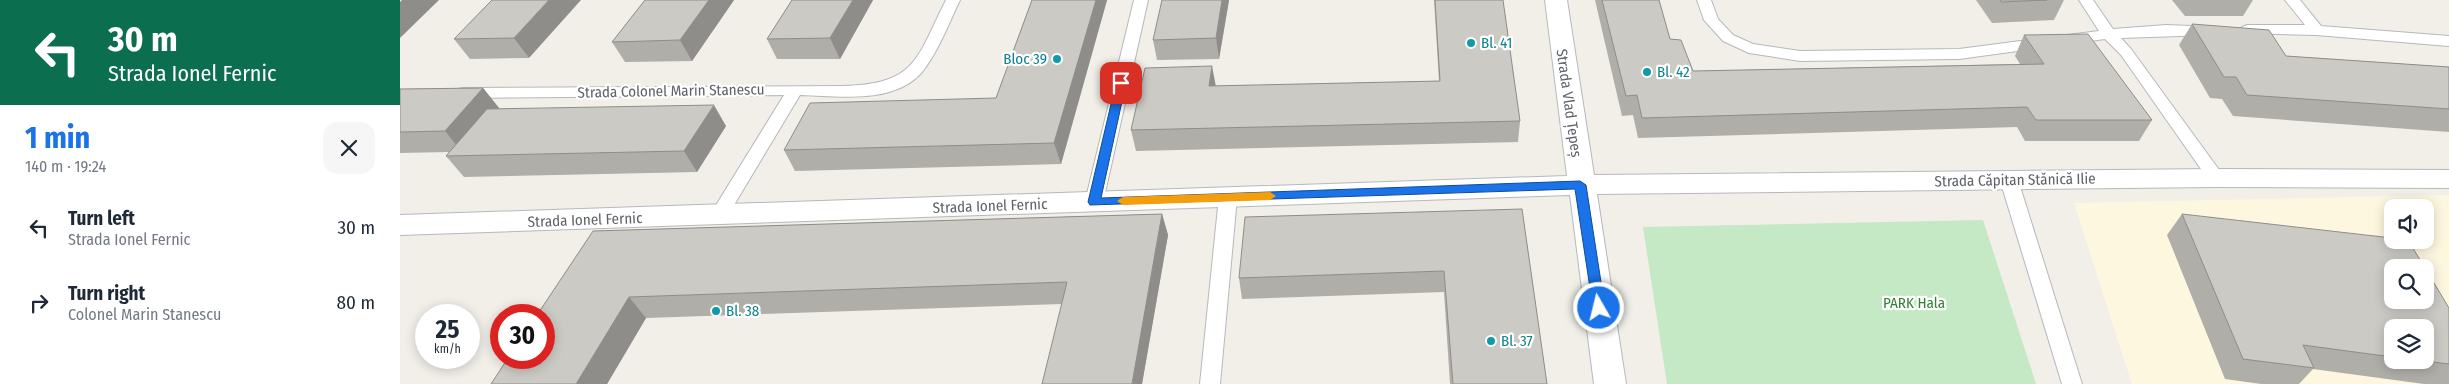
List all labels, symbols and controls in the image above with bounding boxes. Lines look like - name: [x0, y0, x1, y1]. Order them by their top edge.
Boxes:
- text: 30 m: [108, 18, 178, 60]
- icon: left: [25, 20, 90, 85]
- place label: Bl. 41: [1481, 34, 1512, 52]
- marker: Bl. 41: [1465, 37, 1477, 49]
- street label: Strada Vlad Țepeș: [1552, 48, 1586, 158]
- place label: Bloc 39: [1003, 50, 1047, 68]
- marker: Bloc 39: [1051, 53, 1063, 65]
- text: Strada Ionel Fernic: [108, 60, 276, 87]
- pin: [1100, 62, 1142, 104]
- place label: Bl. 42: [1657, 63, 1690, 81]
- marker: Bl. 42: [1641, 66, 1653, 78]
- icon: arrive: [1107, 69, 1135, 97]
- street label: Strada Colonel Marin Stanescu: [577, 80, 765, 102]
- text: 1 min: [25, 120, 90, 156]
- button: close: [323, 122, 375, 174]
- text: 140 m · 19:24: [25, 157, 106, 176]
- street label: Strada Căpitan Stănică Ilie: [1934, 170, 2096, 190]
- street label: Strada Ionel Fernic: [932, 195, 1048, 217]
- map controls: [2384, 199, 2434, 369]
- button: sound: [2384, 199, 2434, 249]
- text: Turn left: [68, 207, 135, 230]
- street label: Strada Ionel Fernic: [527, 209, 643, 231]
- icon: left: [25, 214, 53, 242]
- text: 30 m: [337, 216, 375, 239]
- text: Strada Ionel Fernic: [68, 230, 190, 249]
- button: search: [2384, 259, 2434, 309]
- position arrow: [1572, 281, 1624, 333]
- text: Turn right: [68, 282, 145, 305]
- icon: right: [25, 289, 53, 317]
- text: 80 m: [337, 291, 375, 314]
- park label: PARK Hala: [1883, 294, 1945, 312]
- place label: Bl. 38: [726, 302, 759, 320]
- speed limit sign: 30: [490, 304, 555, 369]
- text: Colonel Marin Stanescu: [68, 305, 221, 324]
- marker: Bl. 38: [710, 305, 722, 317]
- text: 25: [436, 315, 459, 345]
- button: layers: [2384, 319, 2434, 369]
- place label: Bl. 37: [1501, 332, 1533, 350]
- marker: Bl. 37: [1485, 335, 1497, 347]
- text: km/h: [434, 342, 461, 356]

